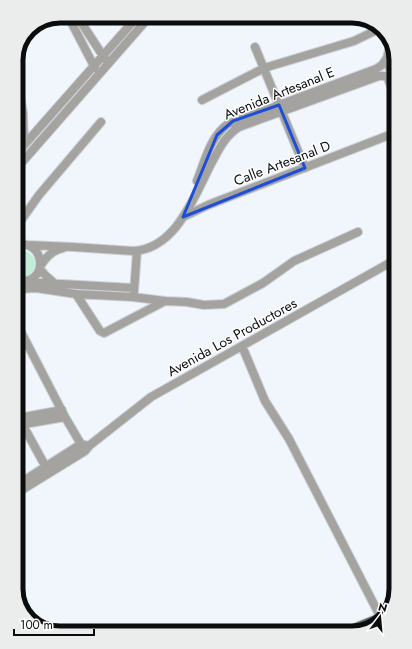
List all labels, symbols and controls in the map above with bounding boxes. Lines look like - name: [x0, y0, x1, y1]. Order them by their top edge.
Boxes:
- street label: Avenida Artesanal E: [221, 62, 337, 124]
- street label: Calle Artesanal D: [231, 135, 333, 191]
- street label: Avenida Los Productores: [164, 293, 301, 381]
- north arrow: [360, 597, 400, 637]
- text: N: [376, 598, 389, 616]
- scale bar: [14, 611, 94, 637]
- text: 100 m: [20, 616, 53, 634]

